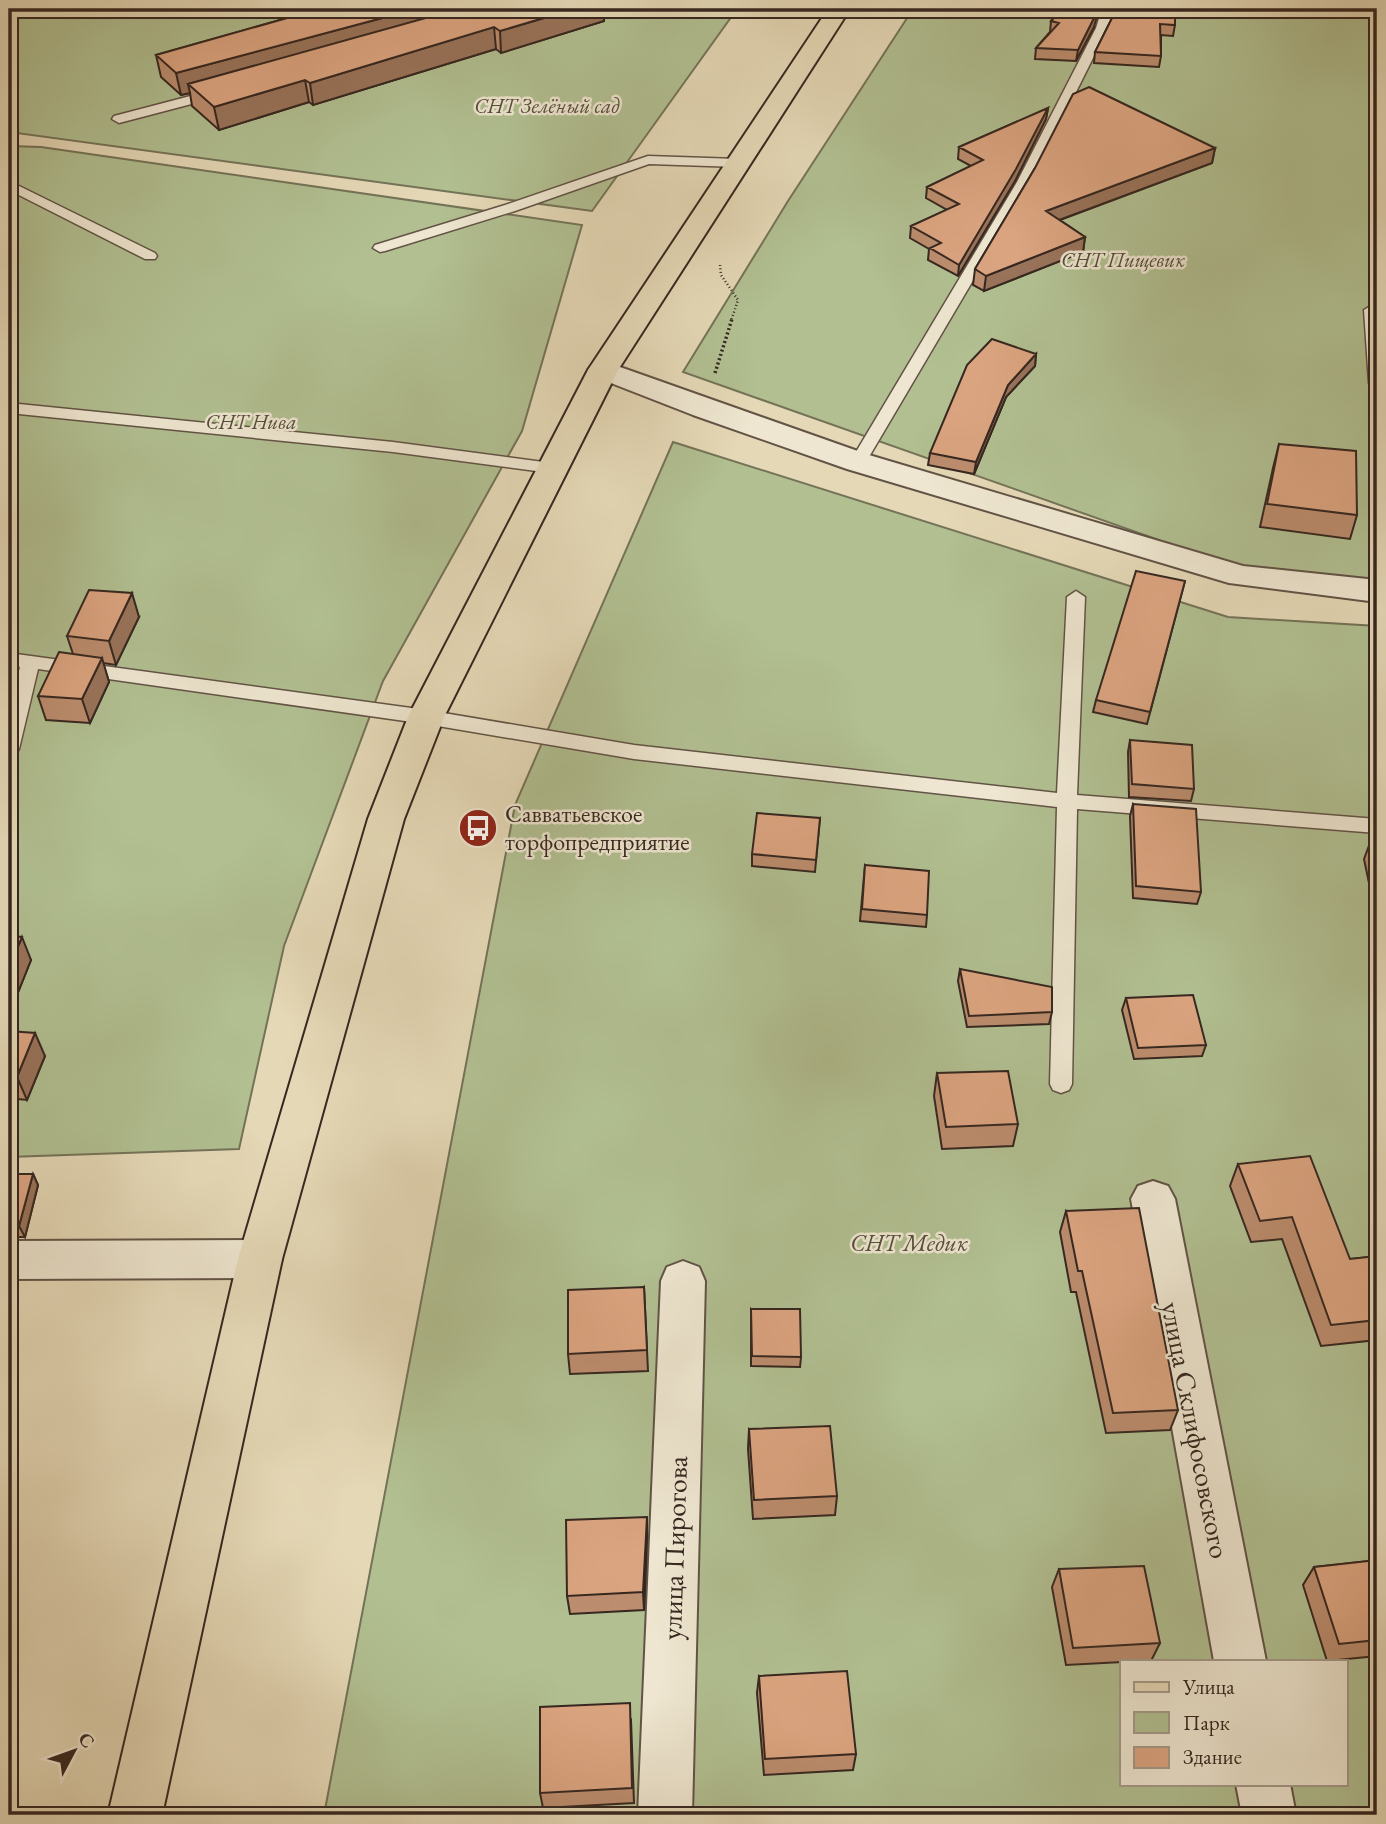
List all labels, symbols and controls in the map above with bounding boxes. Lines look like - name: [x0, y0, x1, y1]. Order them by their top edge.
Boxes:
- park label: СНТ Зелёный сад: [474, 92, 620, 119]
- park label: СНТ Пищевик: [1061, 246, 1186, 273]
- park label: СНТ Нива: [205, 408, 297, 435]
- place label: Савватьевское торфопредприятие: [505, 798, 690, 857]
- bus stop icon: Савватьевское торфопредприятие: [457, 807, 499, 849]
- park label: СНТ Медик: [850, 1227, 968, 1258]
- street label: улица Склифосовского: [1153, 1299, 1239, 1561]
- street label: улица Пирогова: [653, 1455, 695, 1641]
- legend: [1120, 1660, 1348, 1786]
- text: Улица: [1182, 1673, 1235, 1700]
- text: Парк: [1183, 1709, 1230, 1736]
- north arrow: [38, 1716, 108, 1786]
- text: С: [73, 1727, 100, 1753]
- text: Здание: [1183, 1743, 1242, 1770]

